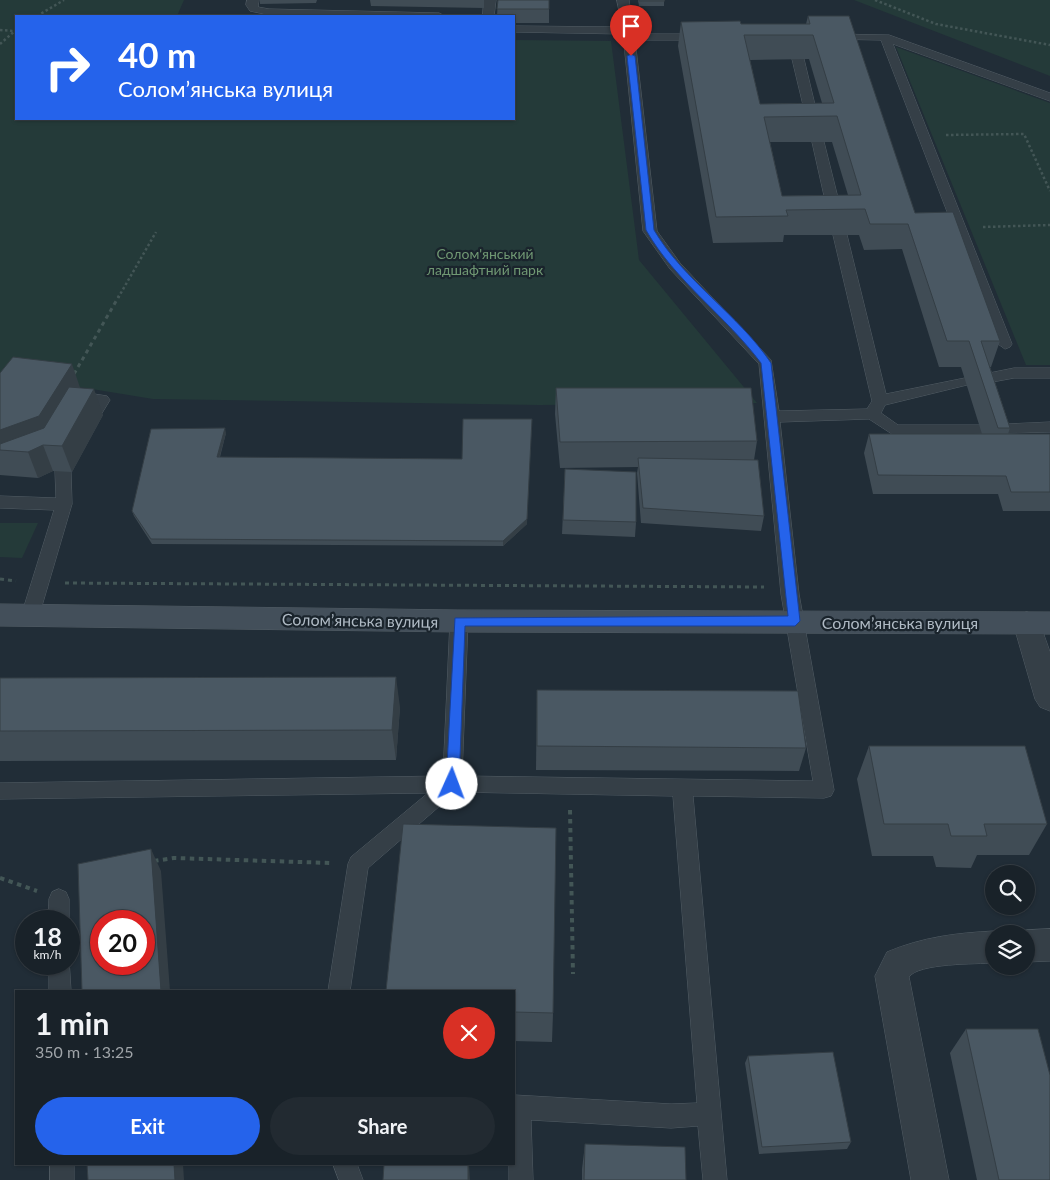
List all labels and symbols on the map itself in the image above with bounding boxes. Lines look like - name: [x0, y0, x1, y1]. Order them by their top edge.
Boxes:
- pin: [610, 5, 652, 56]
- park label: Солом'янський ладшафтний парк: [427, 245, 544, 278]
- street label: Соломʼянська вулиця: [282, 609, 438, 631]
- street label: Соломʼянська вулиця: [822, 613, 978, 632]
- position arrow: [425, 757, 477, 809]
- speed limit sign: 20: [90, 910, 155, 975]

